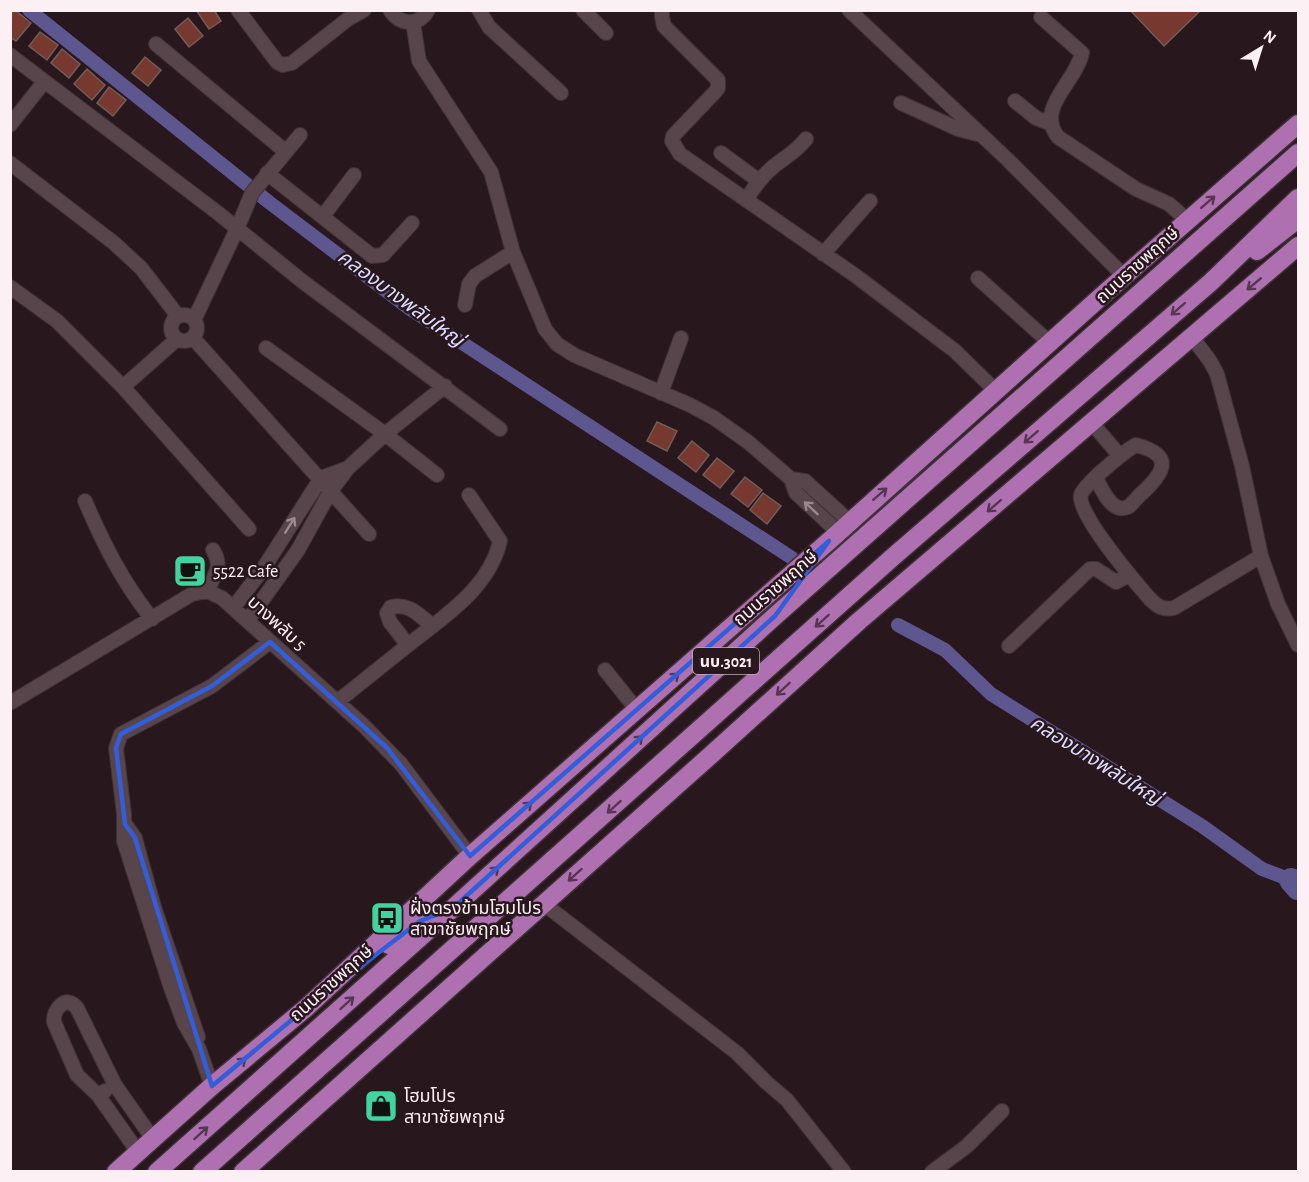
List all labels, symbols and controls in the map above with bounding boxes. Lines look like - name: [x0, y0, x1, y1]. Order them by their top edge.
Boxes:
- north arrow: [1231, 18, 1291, 78]
- text: N: [1260, 27, 1279, 47]
- one-way arrow: [1200, 195, 1215, 209]
- street label: ถนนราชพฤกษ์: [1093, 224, 1183, 307]
- water label: คลองบางพลับใหญ่: [334, 246, 470, 353]
- one-way arrow: [1247, 277, 1262, 291]
- one-way arrow: [1171, 302, 1187, 316]
- one-way arrow: [1024, 430, 1039, 444]
- one-way arrow: [873, 487, 888, 501]
- one-way arrow: [987, 499, 1002, 513]
- one-way arrow: [804, 500, 819, 515]
- one-way arrow: [284, 517, 296, 534]
- street label: ถนนราชพฤกษ์: [730, 548, 821, 630]
- cafe icon: 5522 Cafe: [172, 553, 208, 589]
- place label: 5522 Cafe: [213, 563, 278, 581]
- street label: บางพลับ 5: [244, 592, 310, 655]
- one-way arrow: [814, 614, 829, 628]
- road number: นบ.3021: [693, 648, 759, 674]
- one-way arrow: [664, 672, 679, 686]
- one-way arrow: [776, 682, 791, 696]
- water label: คลองบางพลับใหญ่: [1027, 712, 1167, 811]
- one-way arrow: [629, 735, 644, 749]
- one-way arrow: [606, 800, 621, 814]
- one-way arrow: [517, 801, 532, 815]
- one-way arrow: [484, 866, 499, 880]
- one-way arrow: [568, 868, 583, 882]
- place label: ฝั่งตรงข้ามโฮมโปร สาขาชัยพฤกษ์: [410, 896, 541, 939]
- bus stop icon: ฝั่งตรงข้ามโฮมโปร สาขาชัยพฤกษ์: [369, 900, 405, 936]
- street label: ถนนราชพฤกษ์: [287, 942, 377, 1025]
- one-way arrow: [339, 996, 354, 1010]
- one-way arrow: [231, 1057, 247, 1070]
- place label: โฮมโปร สาขาชัยพฤกษ์: [404, 1087, 505, 1127]
- shop icon: โฮมโปร สาขาชัยพฤกษ์: [363, 1088, 399, 1124]
- one-way arrow: [193, 1126, 208, 1140]

